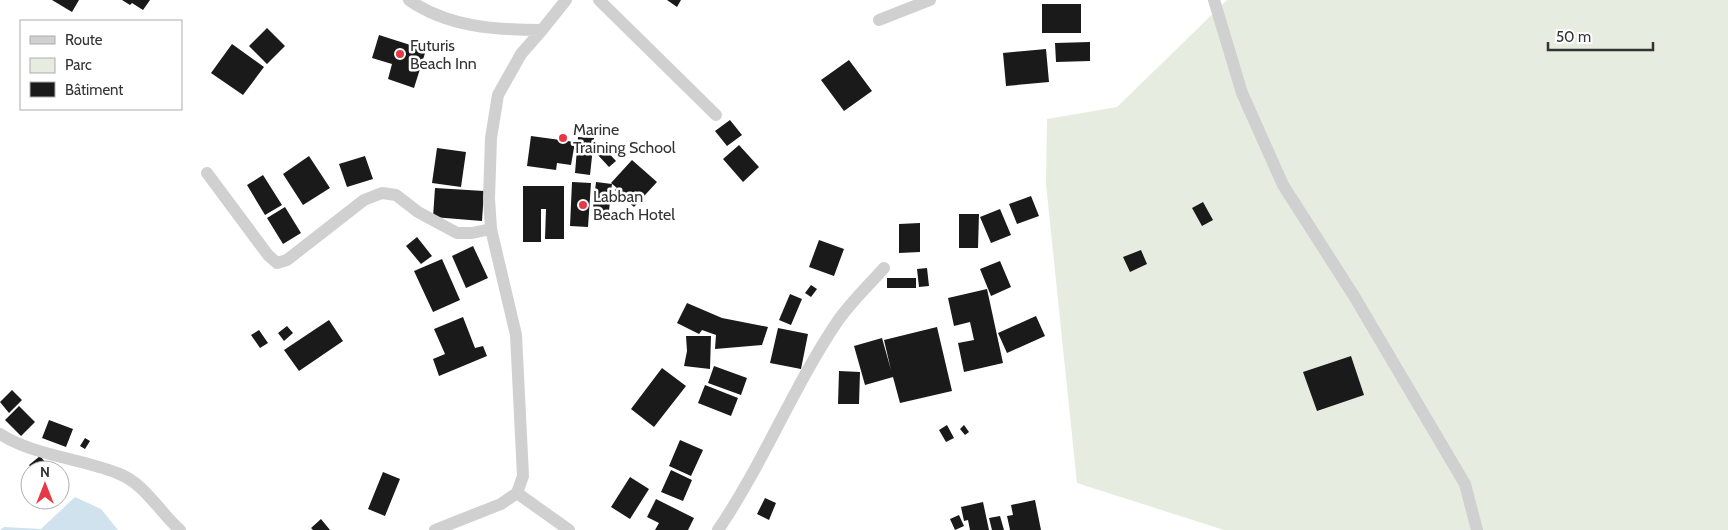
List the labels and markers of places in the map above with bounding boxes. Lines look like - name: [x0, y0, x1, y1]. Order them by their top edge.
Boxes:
- place label: Futuris Beach Inn: [410, 36, 477, 73]
- marker: Futuris Beach Inn: [394, 48, 406, 60]
- place label: Marine Training School: [573, 120, 676, 157]
- marker: Marine Training School: [557, 132, 569, 144]
- place label: Labban Beach Hotel: [593, 187, 675, 224]
- marker: Labban Beach Hotel: [577, 199, 589, 211]

